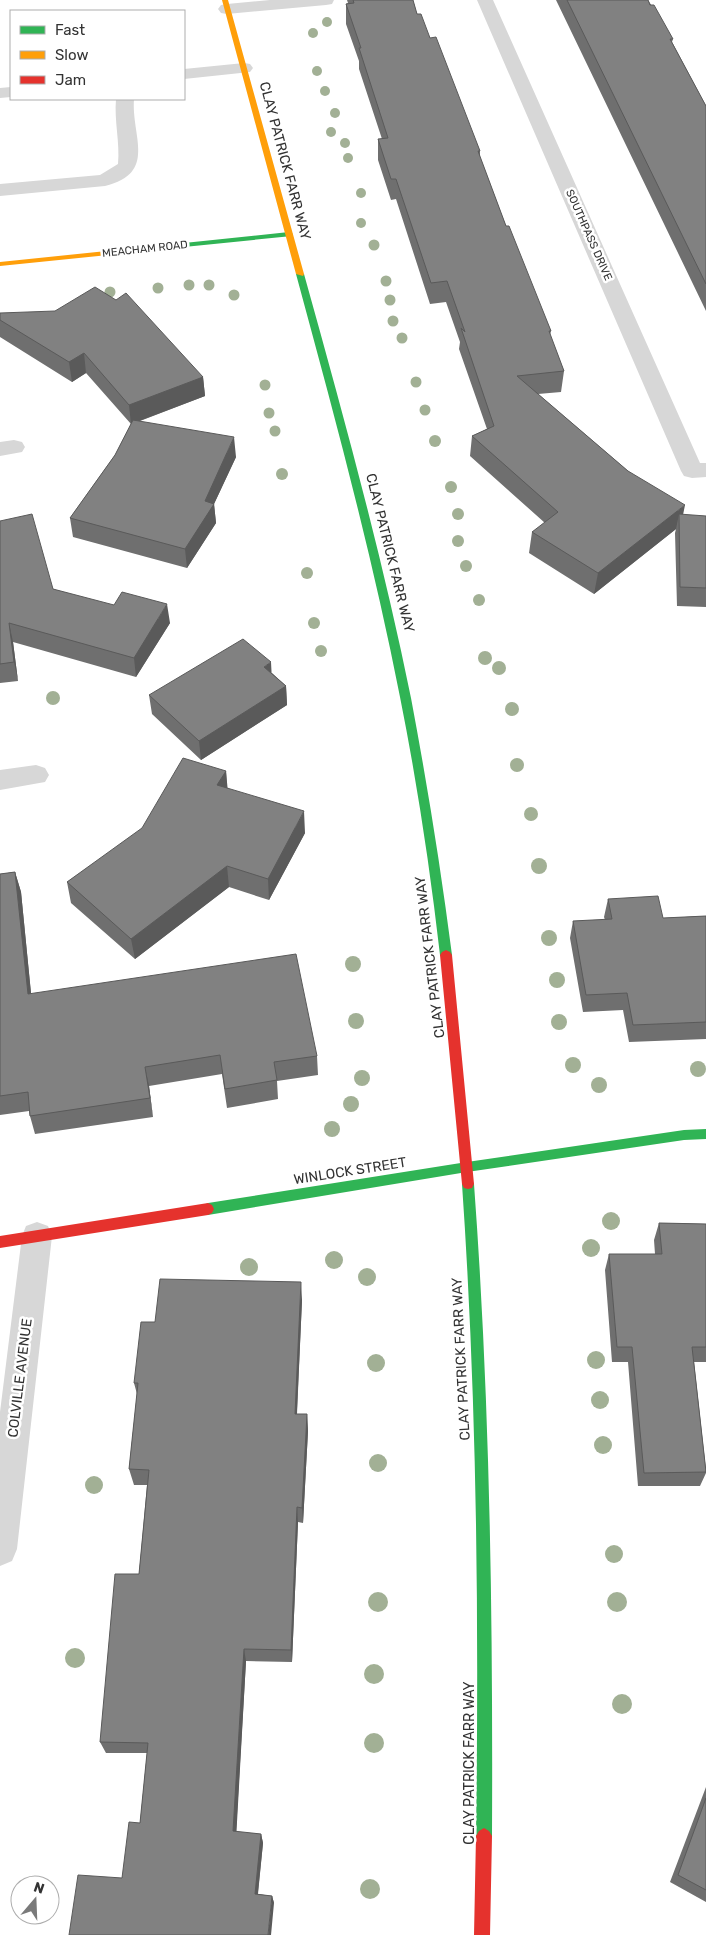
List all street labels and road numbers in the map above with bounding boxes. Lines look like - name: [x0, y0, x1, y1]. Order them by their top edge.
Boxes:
- street label: CLAY PATRICK FARR WAY: [256, 80, 314, 242]
- street label: SOUTHPASS DRIVE: [563, 188, 615, 283]
- street label: MEACHAM ROAD: [102, 238, 188, 260]
- street label: CLAY PATRICK FARR WAY: [362, 472, 418, 634]
- street label: CLAY PATRICK FARR WAY: [412, 875, 448, 1039]
- street label: WINLOCK STREET: [292, 1154, 408, 1188]
- street label: CLAY PATRICK FARR WAY: [448, 1277, 474, 1441]
- street label: COLVILLE AVENUE: [4, 1317, 36, 1439]
- street label: CLAY PATRICK FARR WAY: [461, 1681, 478, 1845]

